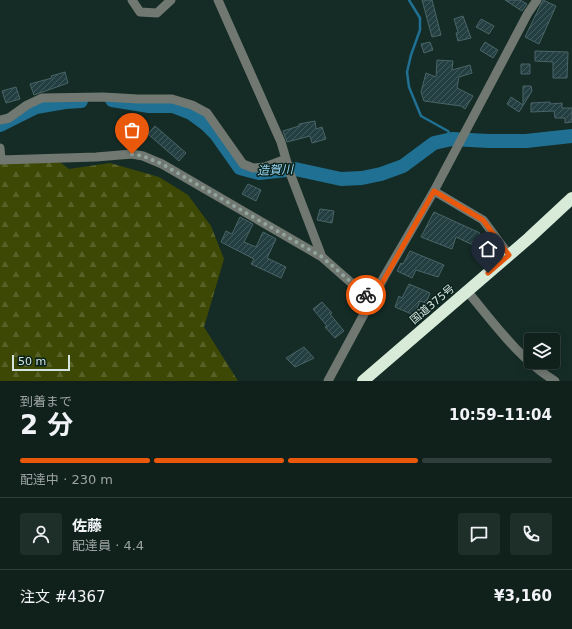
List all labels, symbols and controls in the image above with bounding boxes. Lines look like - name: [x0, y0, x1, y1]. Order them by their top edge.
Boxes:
- pin: [115, 113, 149, 154]
- icon: bag: [121, 119, 143, 141]
- water label: 造賀川: [257, 162, 295, 178]
- pin: [471, 232, 505, 273]
- icon: home: [477, 238, 499, 260]
- courier: [346, 275, 386, 315]
- street label: 国道375号: [407, 282, 457, 327]
- icon: bike: [355, 284, 377, 306]
- map controls: [524, 333, 560, 369]
- button: layers: [524, 333, 560, 369]
- scale bar: [12, 353, 70, 372]
- text: 50 m: [18, 355, 46, 368]
- text: 到着まで: [20, 394, 72, 409]
- text: 10:59–11:04: [449, 406, 552, 424]
- text: 2 分: [20, 410, 73, 440]
- text: 配達中 · 230 m: [20, 472, 113, 487]
- button: person: [20, 513, 62, 555]
- button: chat: [458, 513, 500, 555]
- button: phone: [510, 513, 552, 555]
- text: 佐藤: [72, 517, 102, 535]
- text: 配達員 · 4.4: [72, 538, 144, 553]
- text: ¥3,160: [494, 587, 552, 605]
- text: 注文 #4367: [20, 588, 106, 606]

